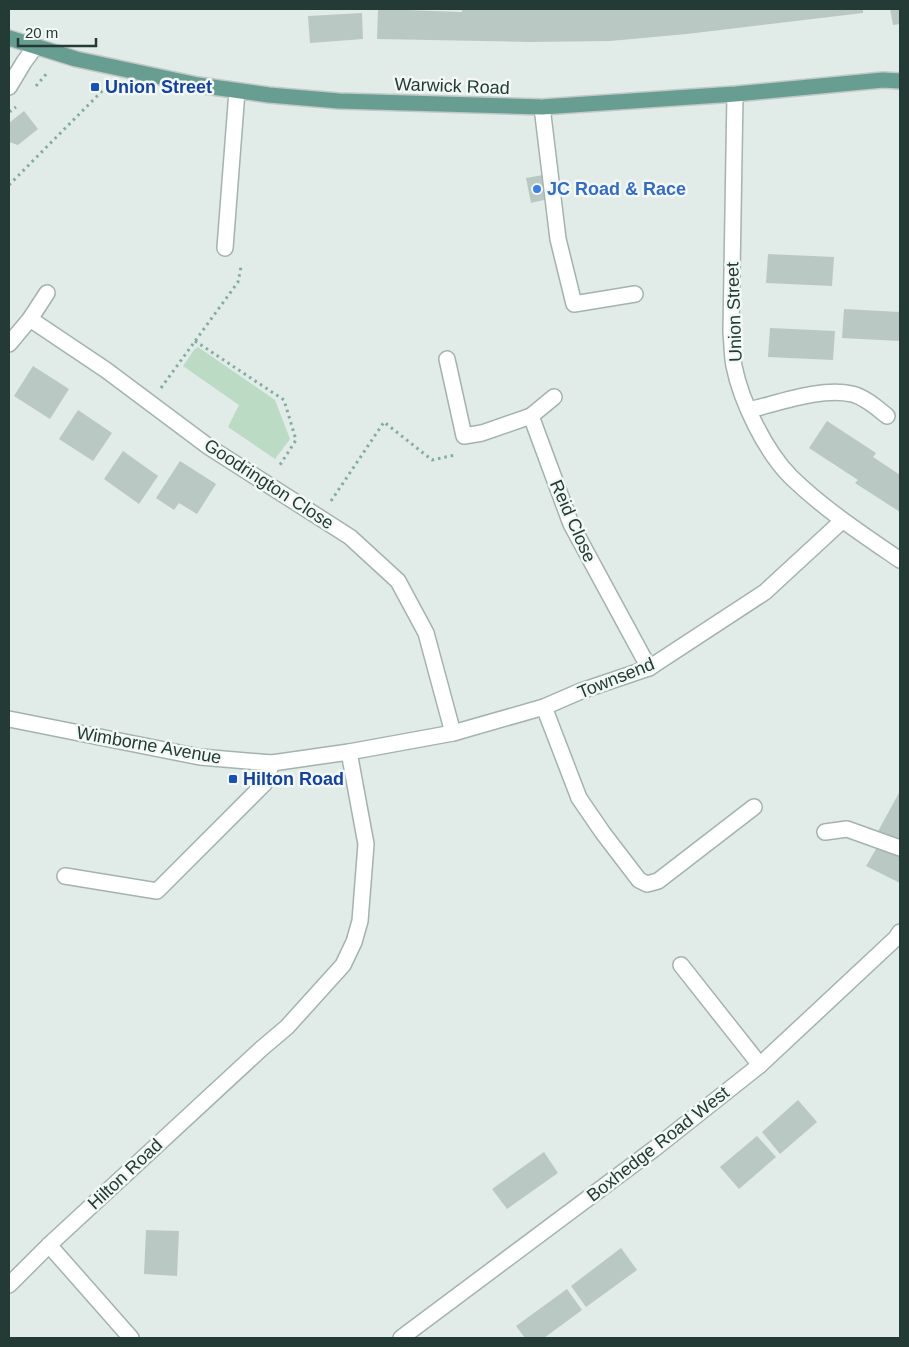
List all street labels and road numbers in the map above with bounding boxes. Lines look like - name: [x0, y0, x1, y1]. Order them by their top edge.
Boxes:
- street label: Warwick Road: [394, 74, 510, 98]
- street label: Union Street: [722, 262, 746, 362]
- street label: Goodrington Close: [201, 435, 337, 533]
- street label: Reid Close: [546, 477, 600, 565]
- street label: Townsend: [575, 654, 657, 702]
- street label: Wimborne Avenue: [75, 722, 223, 768]
- street label: Boxhedge Road West: [583, 1082, 733, 1206]
- street label: Hilton Road: [84, 1135, 166, 1213]

